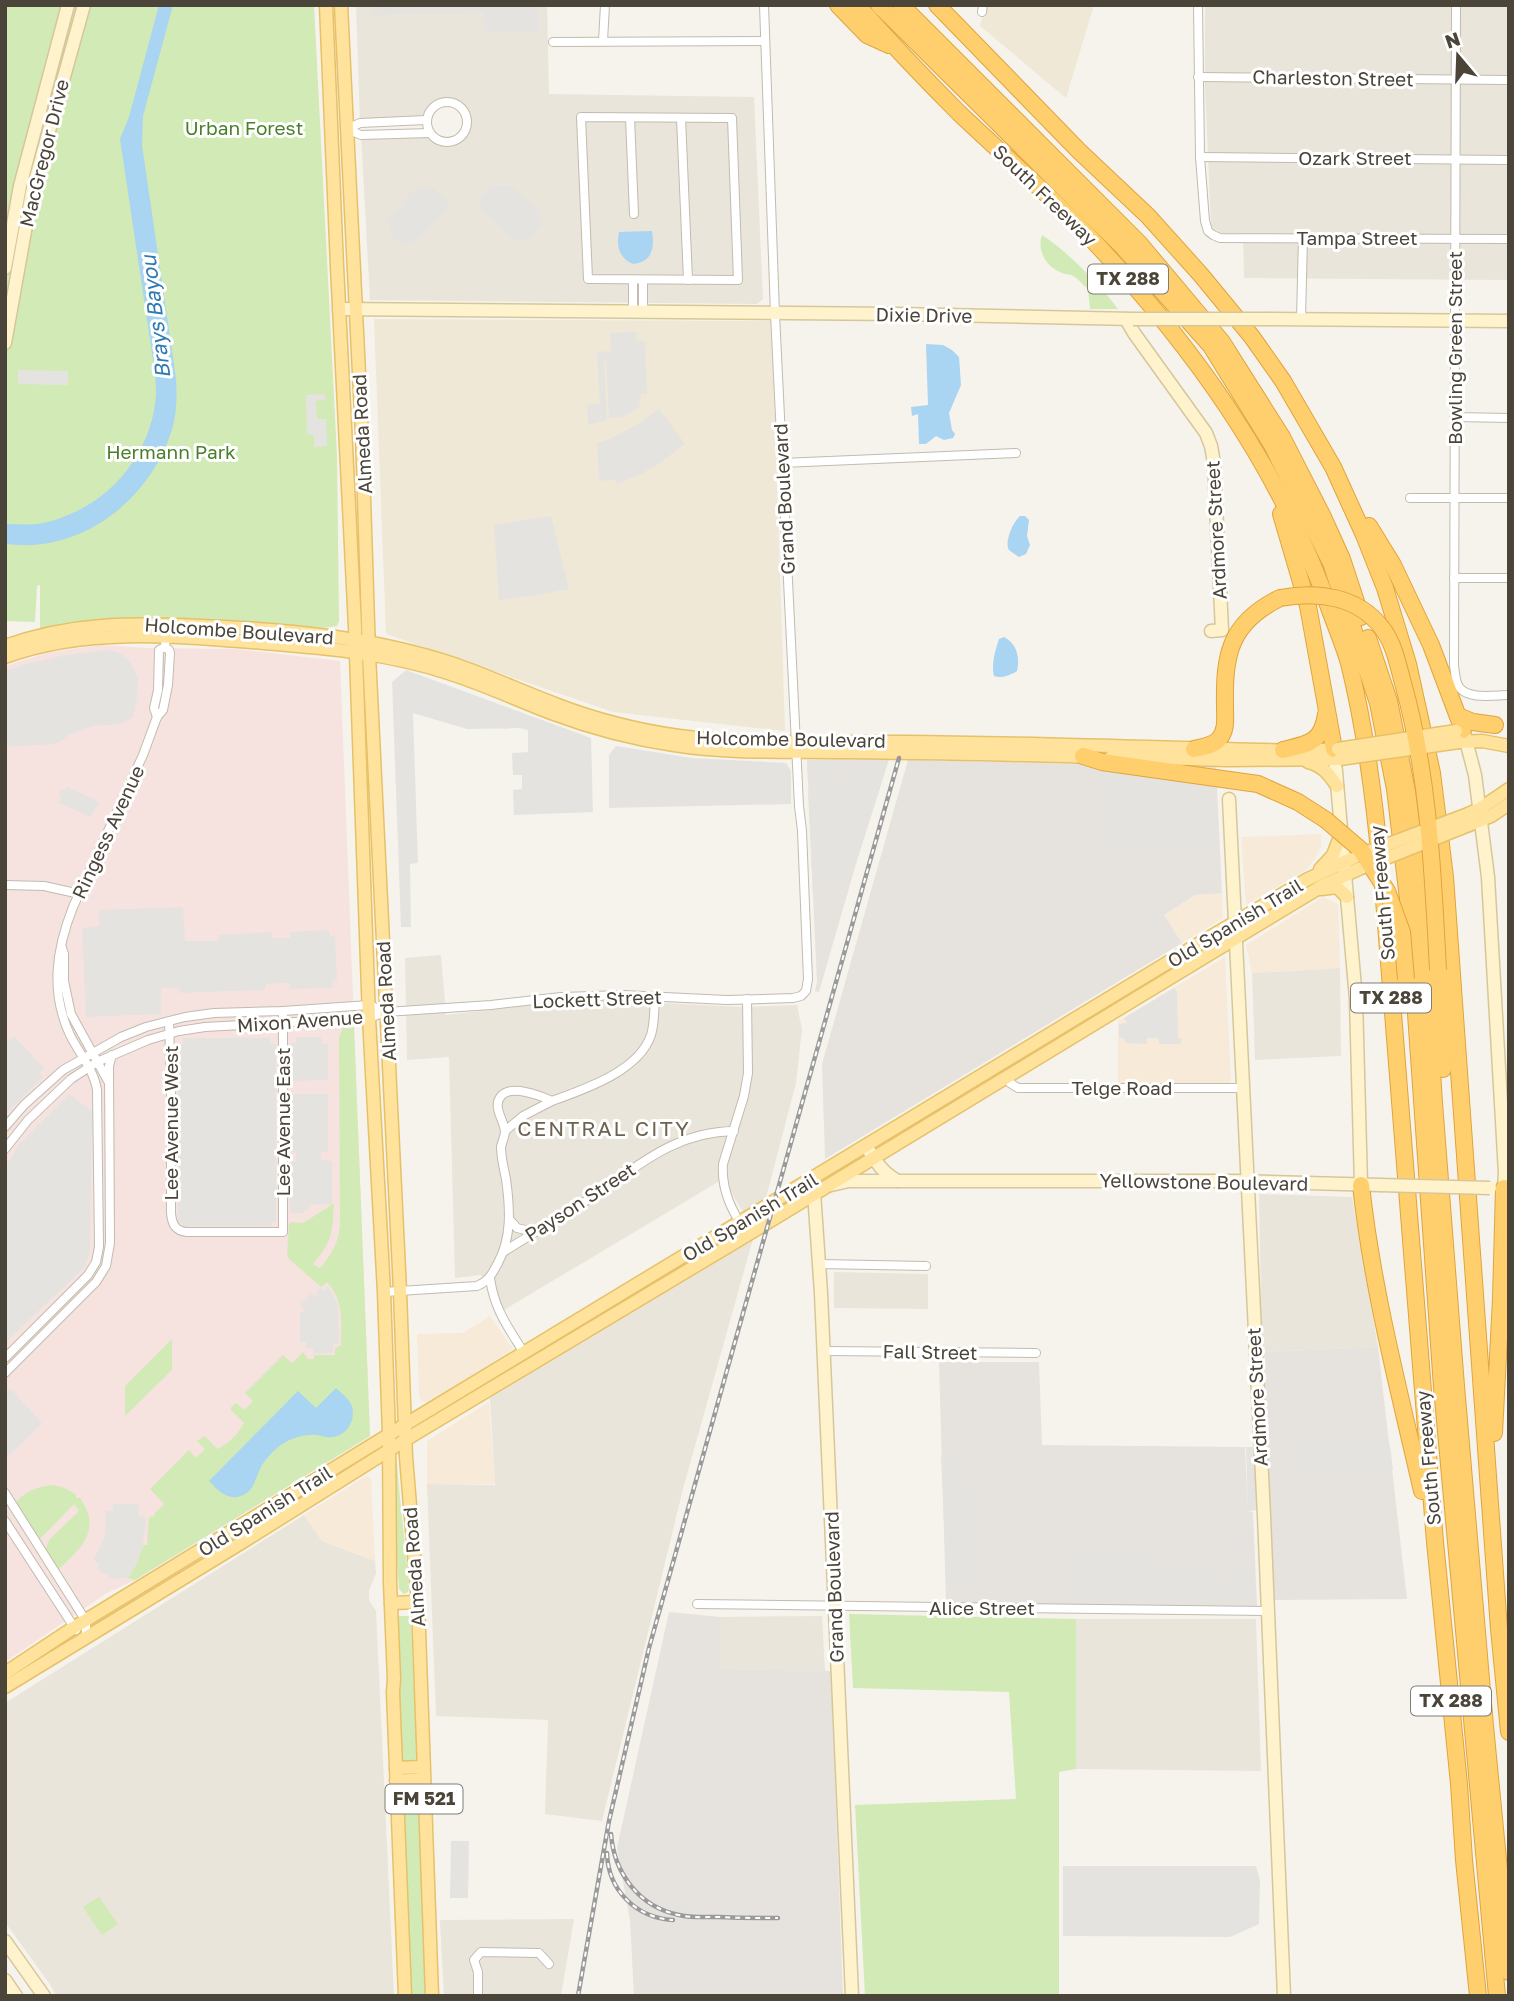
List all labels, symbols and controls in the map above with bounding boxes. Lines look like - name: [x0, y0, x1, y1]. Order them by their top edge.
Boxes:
- north arrow: [1423, 21, 1493, 91]
- text: N: [1442, 26, 1463, 53]
- street label: Charleston Street: [1252, 65, 1414, 90]
- street label: MacGregor Drive: [14, 77, 73, 229]
- park label: Urban Forest: [185, 116, 303, 139]
- street label: South Freeway: [989, 139, 1102, 250]
- street label: Ozark Street: [1298, 146, 1412, 169]
- street label: Tampa Street: [1296, 226, 1418, 249]
- street label: Bowling Green Street: [1443, 251, 1466, 445]
- water label: Brays Bayou: [134, 253, 175, 380]
- road number: TX 288: [1088, 264, 1168, 293]
- street label: Dixie Drive: [875, 302, 973, 327]
- street label: Almeda Road: [347, 374, 376, 495]
- street label: Grand Boulevard: [768, 423, 799, 575]
- park label: Hermann Park: [106, 440, 236, 463]
- street label: Ardmore Street: [1200, 460, 1231, 600]
- street label: Holcombe Boulevard: [144, 612, 334, 649]
- street label: Holcombe Boulevard: [696, 725, 886, 752]
- street label: Ringess Avenue: [67, 762, 148, 902]
- street label: South Freeway: [1364, 824, 1399, 962]
- street label: Old Spanish Trail: [1163, 873, 1306, 972]
- street label: Almeda Road: [371, 941, 400, 1062]
- road number: TX 288: [1351, 984, 1431, 1013]
- street label: Lockett Street: [532, 985, 662, 1012]
- street label: Mixon Avenue: [236, 1005, 364, 1036]
- street label: Lee Avenue West: [159, 1045, 182, 1201]
- street label: Lee Avenue East: [271, 1047, 294, 1197]
- street label: Telge Road: [1072, 1076, 1173, 1099]
- district label: CENTRAL CITY: [517, 1115, 691, 1141]
- street label: Payson Street: [520, 1157, 639, 1246]
- street label: Old Spanish Trail: [678, 1167, 821, 1266]
- street label: Yellowstone Boulevard: [1100, 1168, 1309, 1195]
- street label: Ardmore Street: [1241, 1327, 1272, 1467]
- street label: Fall Street: [882, 1339, 978, 1364]
- street label: South Freeway: [1410, 1389, 1445, 1527]
- street label: Old Spanish Trail: [194, 1460, 336, 1561]
- street label: Almeda Road: [398, 1506, 429, 1628]
- street label: Grand Boulevard: [819, 1511, 848, 1663]
- street label: Alice Street: [929, 1596, 1035, 1619]
- road number: TX 288: [1411, 1686, 1491, 1716]
- road number: FM 521: [386, 1784, 462, 1814]

